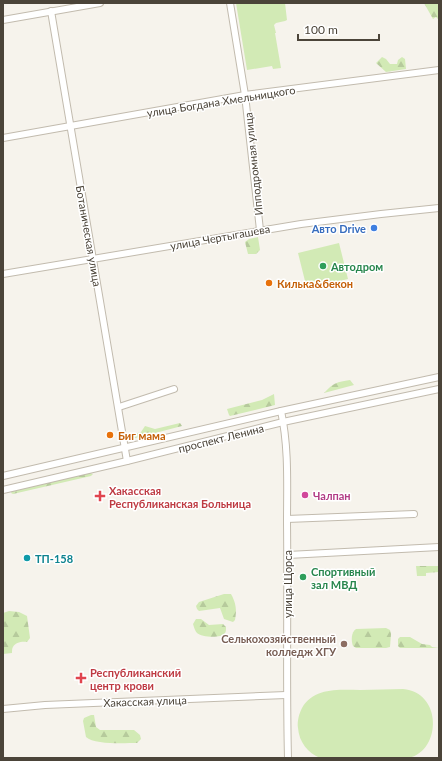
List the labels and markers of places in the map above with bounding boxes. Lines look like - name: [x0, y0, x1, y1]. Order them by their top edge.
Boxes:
- place label: Авто Drive: [311, 222, 366, 235]
- marker: Авто Drive: [369, 223, 379, 233]
- place label: Автодром: [330, 260, 383, 273]
- marker: Автодром: [318, 261, 328, 271]
- place label: Килька&бекон: [277, 277, 353, 290]
- marker: Килька&бекон: [264, 278, 274, 288]
- place label: Биг мама: [118, 429, 165, 442]
- marker: Биг мама: [105, 430, 115, 440]
- place label: Хакасская Республиканская Больница: [109, 484, 251, 510]
- place label: Чалпан: [313, 489, 351, 502]
- marker: Хакасская Республиканская Больница: [94, 490, 106, 502]
- marker: Чалпан: [300, 490, 310, 500]
- place label: ТП-158: [35, 552, 73, 565]
- marker: ТП-158: [22, 553, 32, 563]
- place label: Спортивный зал МВД: [311, 565, 375, 591]
- marker: Спортивный зал МВД: [298, 572, 308, 582]
- place label: Селькохозяйственный колледж ХГУ: [221, 632, 337, 658]
- marker: Селькохозяйственный колледж ХГУ: [339, 639, 349, 649]
- place label: Республиканский центр крови: [90, 666, 181, 692]
- marker: Республиканский центр крови: [75, 672, 87, 684]

